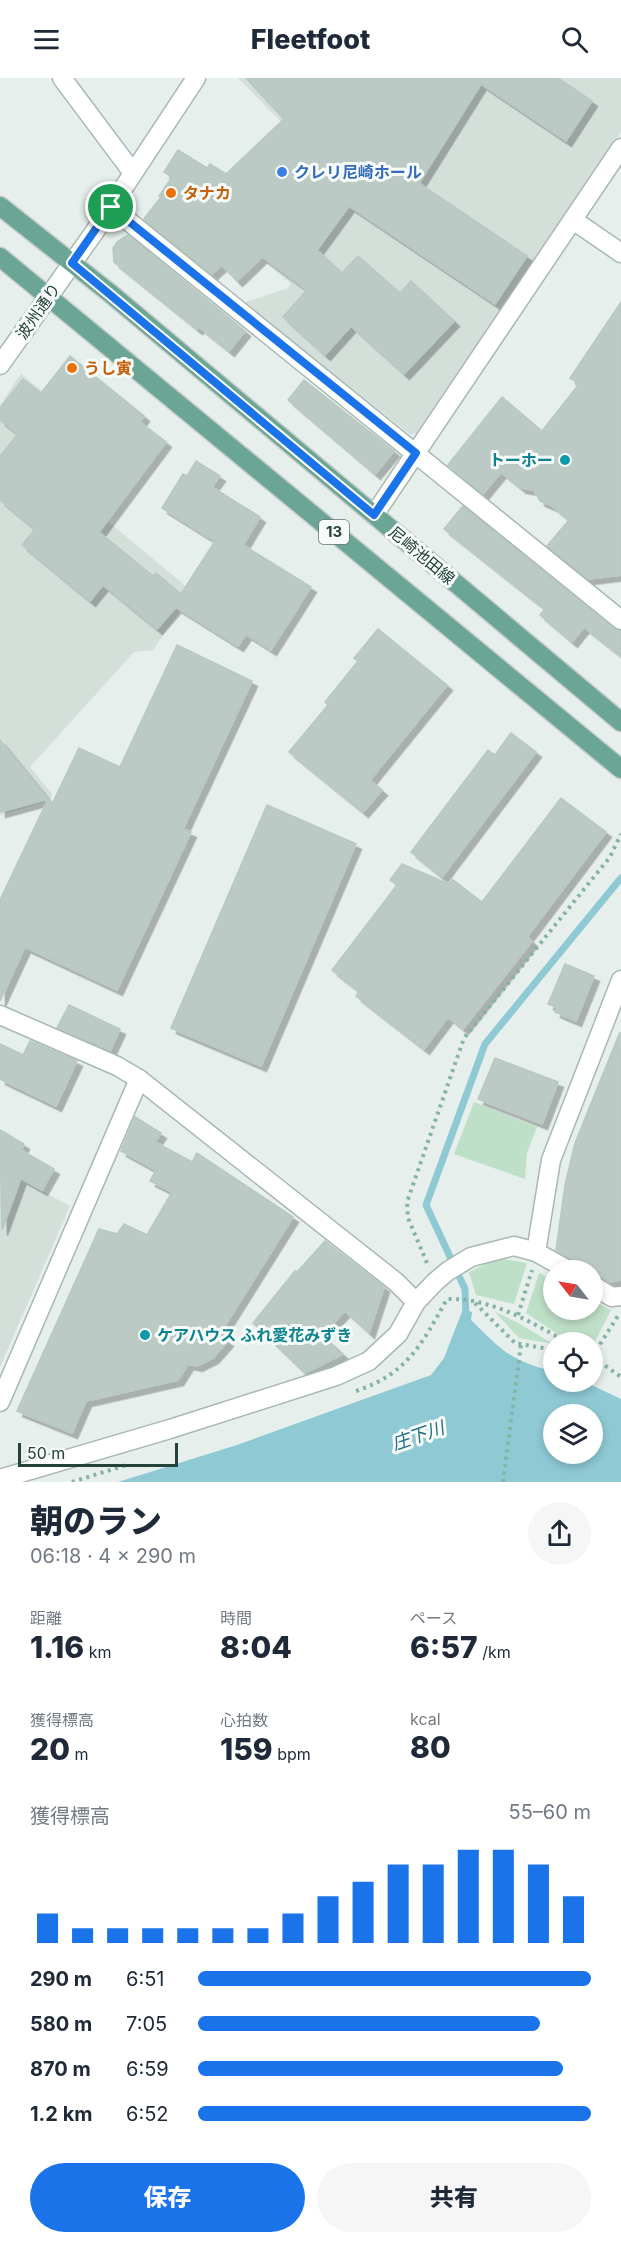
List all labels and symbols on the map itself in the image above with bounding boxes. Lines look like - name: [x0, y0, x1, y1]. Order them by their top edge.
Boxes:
- place label: クレリ尼崎ホール: [294, 162, 422, 182]
- marker: クレリ尼崎ホール: [275, 165, 289, 179]
- pin: [85, 181, 136, 232]
- place label: タナカ: [183, 183, 231, 203]
- marker: タナカ: [164, 186, 178, 200]
- street label: 波州通り: [11, 279, 65, 343]
- place label: うし寅: [84, 358, 132, 378]
- marker: うし寅: [65, 361, 79, 375]
- place label: トーホー: [489, 450, 553, 470]
- marker: トーホー: [558, 453, 572, 467]
- road number: 13: [319, 520, 349, 544]
- street label: 尼崎池田線: [385, 522, 459, 588]
- north arrow: [543, 1260, 603, 1320]
- place label: ケアハウス ふれ愛花みずき: [157, 1325, 352, 1345]
- marker: ケアハウス ふれ愛花みずき: [138, 1328, 152, 1342]
- water label: 庄下川: [389, 1416, 449, 1454]
- scale bar: [18, 1440, 178, 1468]

